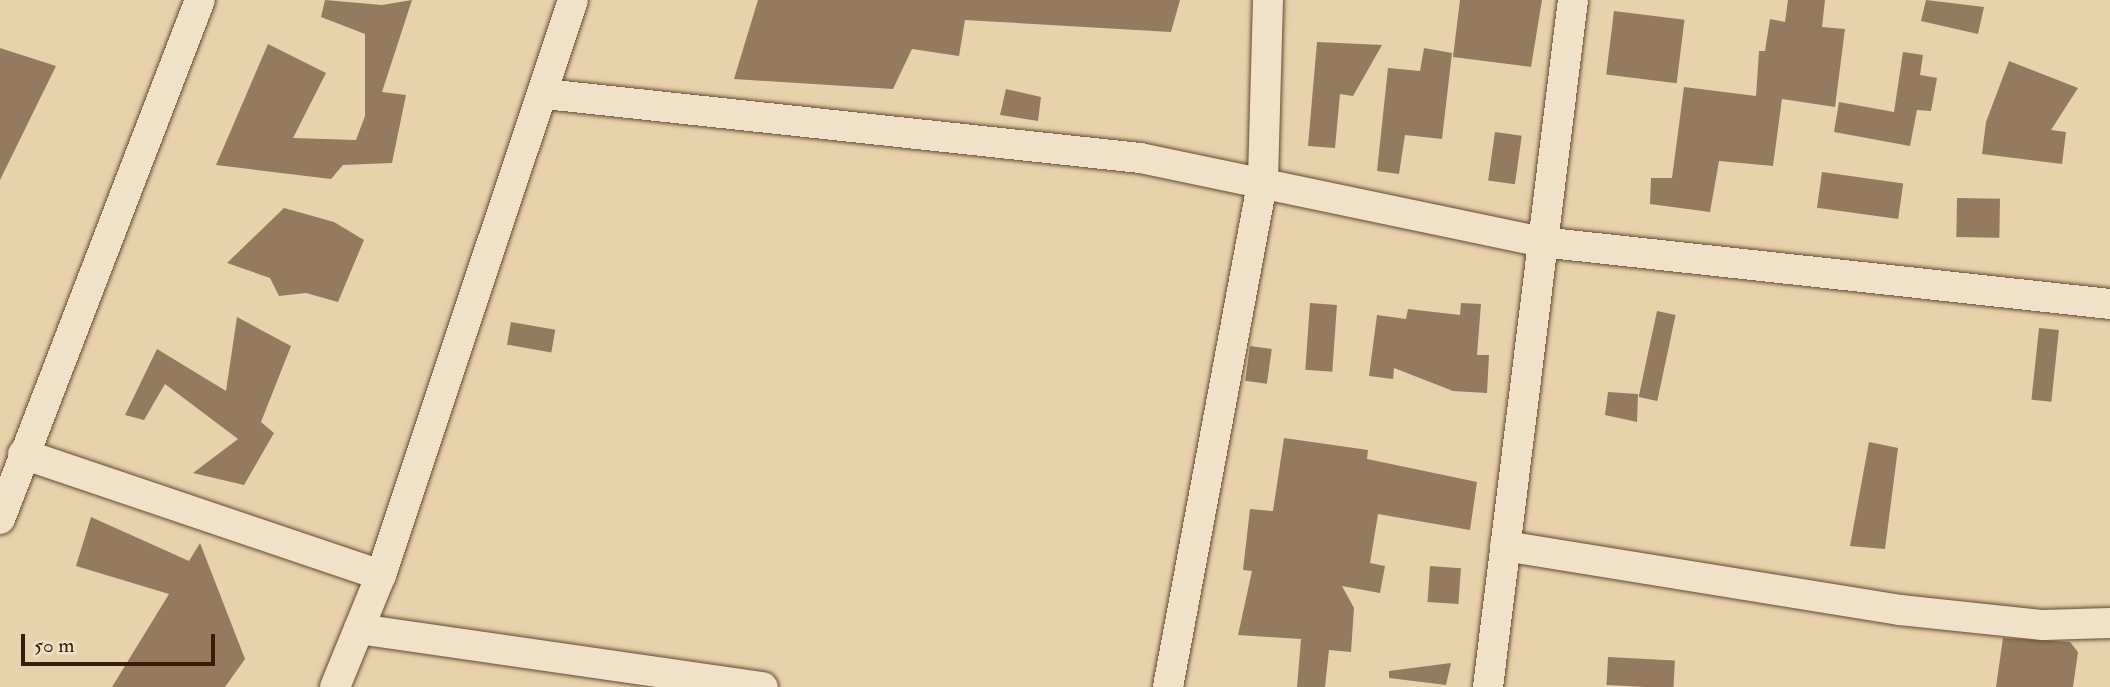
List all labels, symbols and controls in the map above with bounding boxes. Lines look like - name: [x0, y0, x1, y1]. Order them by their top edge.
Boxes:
- scale bar: [24, 620, 219, 664]
- text: 50 m: [34, 632, 75, 659]

